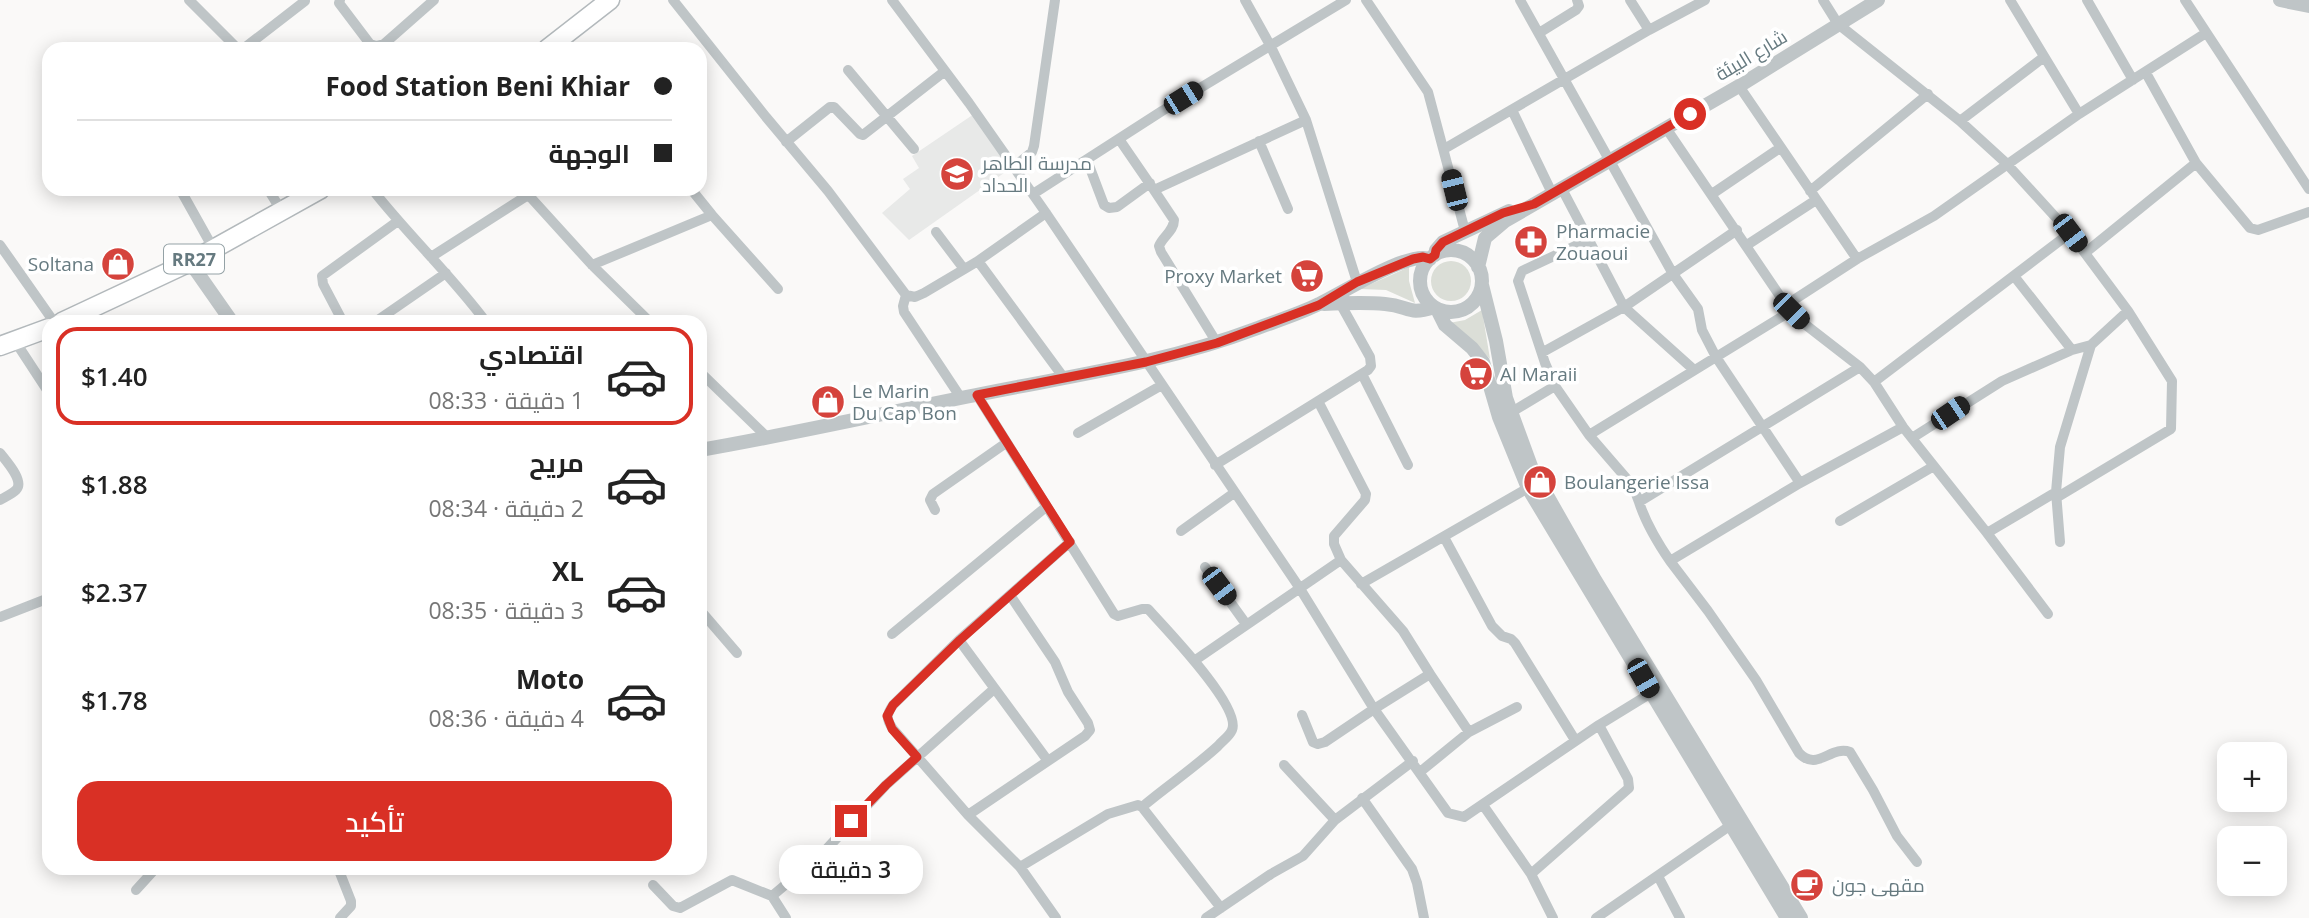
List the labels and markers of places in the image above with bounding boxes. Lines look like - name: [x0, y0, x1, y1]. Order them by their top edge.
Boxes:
- place label: مدرسة الطاهر الحداد: [981, 150, 1092, 198]
- school or university icon: مدرسة الطاهر الحداد: [938, 155, 976, 193]
- place label: Pharmacie Zouaoui: [1556, 218, 1650, 266]
- pharmacy icon: Pharmacie Zouaoui: [1512, 223, 1550, 261]
- shop icon: Soltana: [99, 245, 137, 283]
- place label: Soltana: [28, 251, 94, 277]
- supermarket icon: Proxy Market: [1288, 257, 1326, 295]
- place label: Proxy Market: [1164, 263, 1282, 289]
- supermarket icon: Al Maraii: [1457, 355, 1495, 393]
- place label: Al Maraii: [1500, 361, 1577, 387]
- place label: Le Marin Du Cap Bon: [852, 378, 957, 426]
- shop icon: Le Marin Du Cap Bon: [809, 383, 847, 421]
- shop icon: Boulangerie Issa: [1521, 463, 1559, 501]
- place label: Boulangerie Issa: [1564, 469, 1710, 495]
- cafe icon: مقهى جون: [1788, 866, 1826, 904]
- place label: مقهى جون: [1832, 872, 1925, 898]

